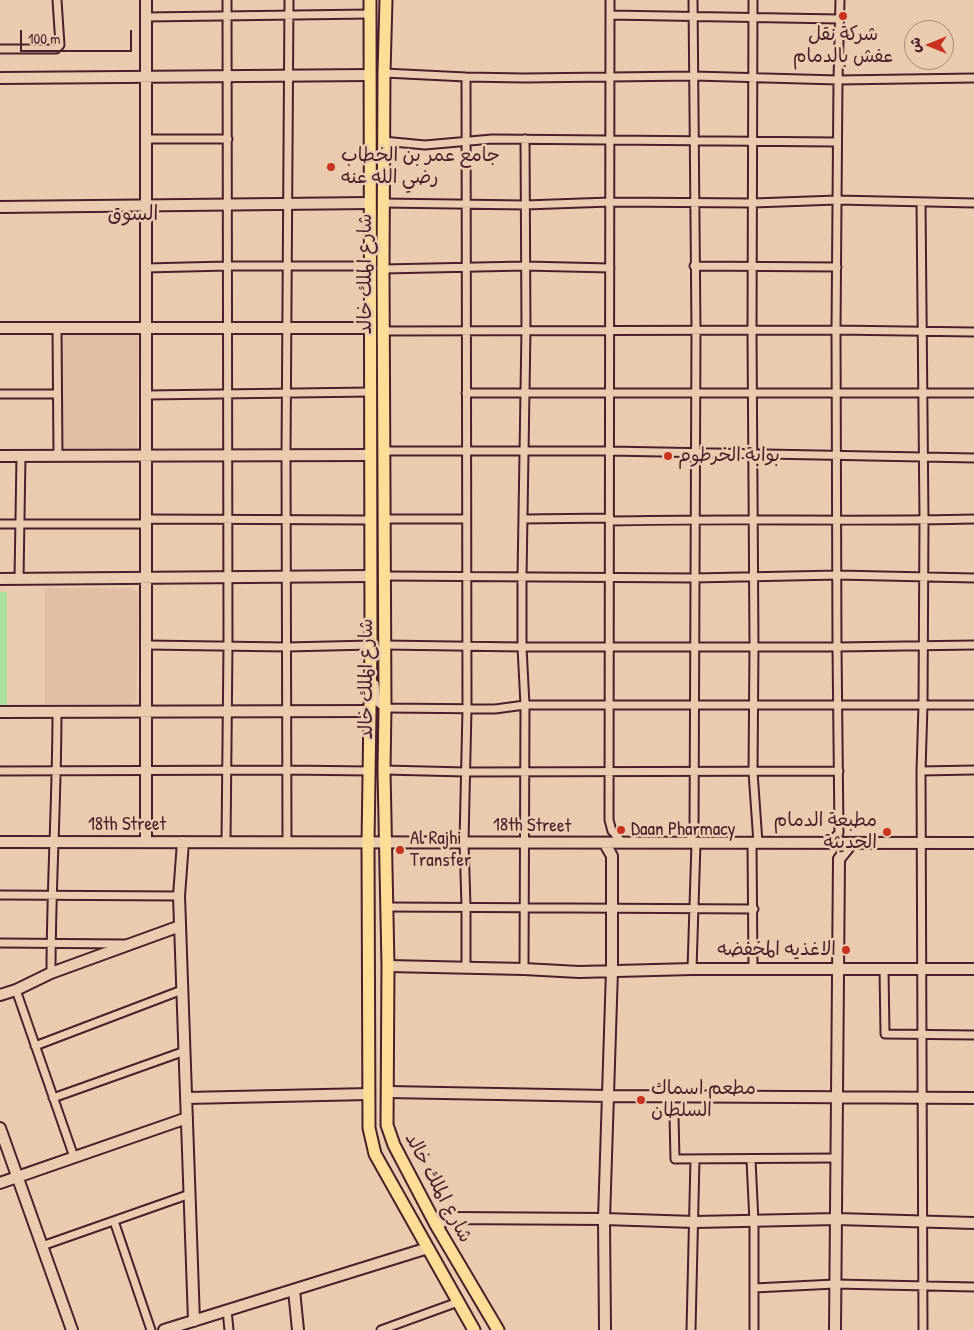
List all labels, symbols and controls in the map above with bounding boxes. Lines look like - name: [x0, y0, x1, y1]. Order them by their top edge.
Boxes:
- marker: شركة نقل عفش بالدمام: [837, 10, 849, 22]
- scale bar: [22, 20, 135, 52]
- north arrow: [904, 20, 954, 70]
- place label: شركة نقل عفش بالدمام: [793, 24, 893, 68]
- text: 100 m: [28, 28, 61, 49]
- text: ش: [905, 37, 924, 53]
- place label: جامع عمر بن الخطاب رضي الله عنه: [341, 145, 500, 189]
- marker: جامع عمر بن الخطاب رضي الله عنه: [325, 161, 337, 173]
- district label: السوق: [108, 203, 158, 227]
- street label: شارع الملك خالد: [355, 213, 377, 335]
- place label: بوابة الخرطوم: [678, 445, 780, 467]
- marker: بوابة الخرطوم: [662, 450, 674, 462]
- street label: شارع الملك خالد: [356, 618, 378, 740]
- place label: مطبعة الدمام الحديثة: [774, 810, 877, 854]
- street label: 18th Street: [88, 814, 166, 836]
- street label: 18th Street: [493, 814, 571, 838]
- place label: Daan Pharmacy: [631, 819, 736, 841]
- marker: Daan Pharmacy: [615, 824, 627, 836]
- marker: مطبعة الدمام الحديثة: [881, 826, 893, 838]
- place label: Al Rajhi Transfer: [410, 828, 471, 872]
- marker: Al Rajhi Transfer: [394, 844, 406, 856]
- place label: الاغذيه المخفضه: [717, 939, 836, 961]
- marker: الاغذيه المخفضه: [840, 944, 852, 956]
- place label: مطعم اسماك السلطان: [651, 1078, 756, 1122]
- marker: مطعم اسماك السلطان: [635, 1094, 647, 1106]
- street label: شارع الملك خالد: [400, 1129, 476, 1247]

